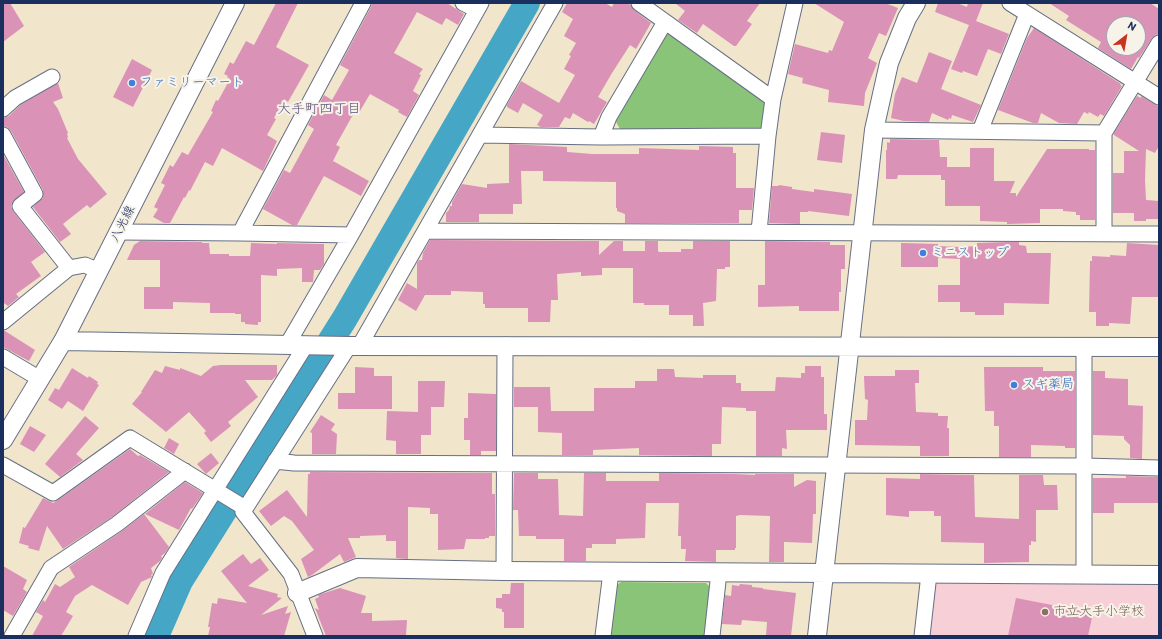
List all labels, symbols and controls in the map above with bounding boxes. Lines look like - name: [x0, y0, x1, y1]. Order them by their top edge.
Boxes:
- north arrow: [1106, 16, 1146, 56]
- text: N: [1125, 19, 1138, 34]
- place label: ファミリーマート: [140, 75, 244, 91]
- marker: ファミリーマート: [127, 78, 137, 88]
- district label: 大手町四丁目: [277, 101, 361, 117]
- street label: 八光線: [107, 203, 139, 245]
- place label: ミニストップ: [931, 245, 1009, 261]
- marker: ミニストップ: [918, 248, 928, 258]
- place label: スギ薬局: [1022, 377, 1074, 393]
- marker: スギ薬局: [1009, 380, 1019, 390]
- place label: 市立大手小学校: [1053, 604, 1144, 620]
- marker: 市立大手小学校: [1040, 607, 1050, 617]

